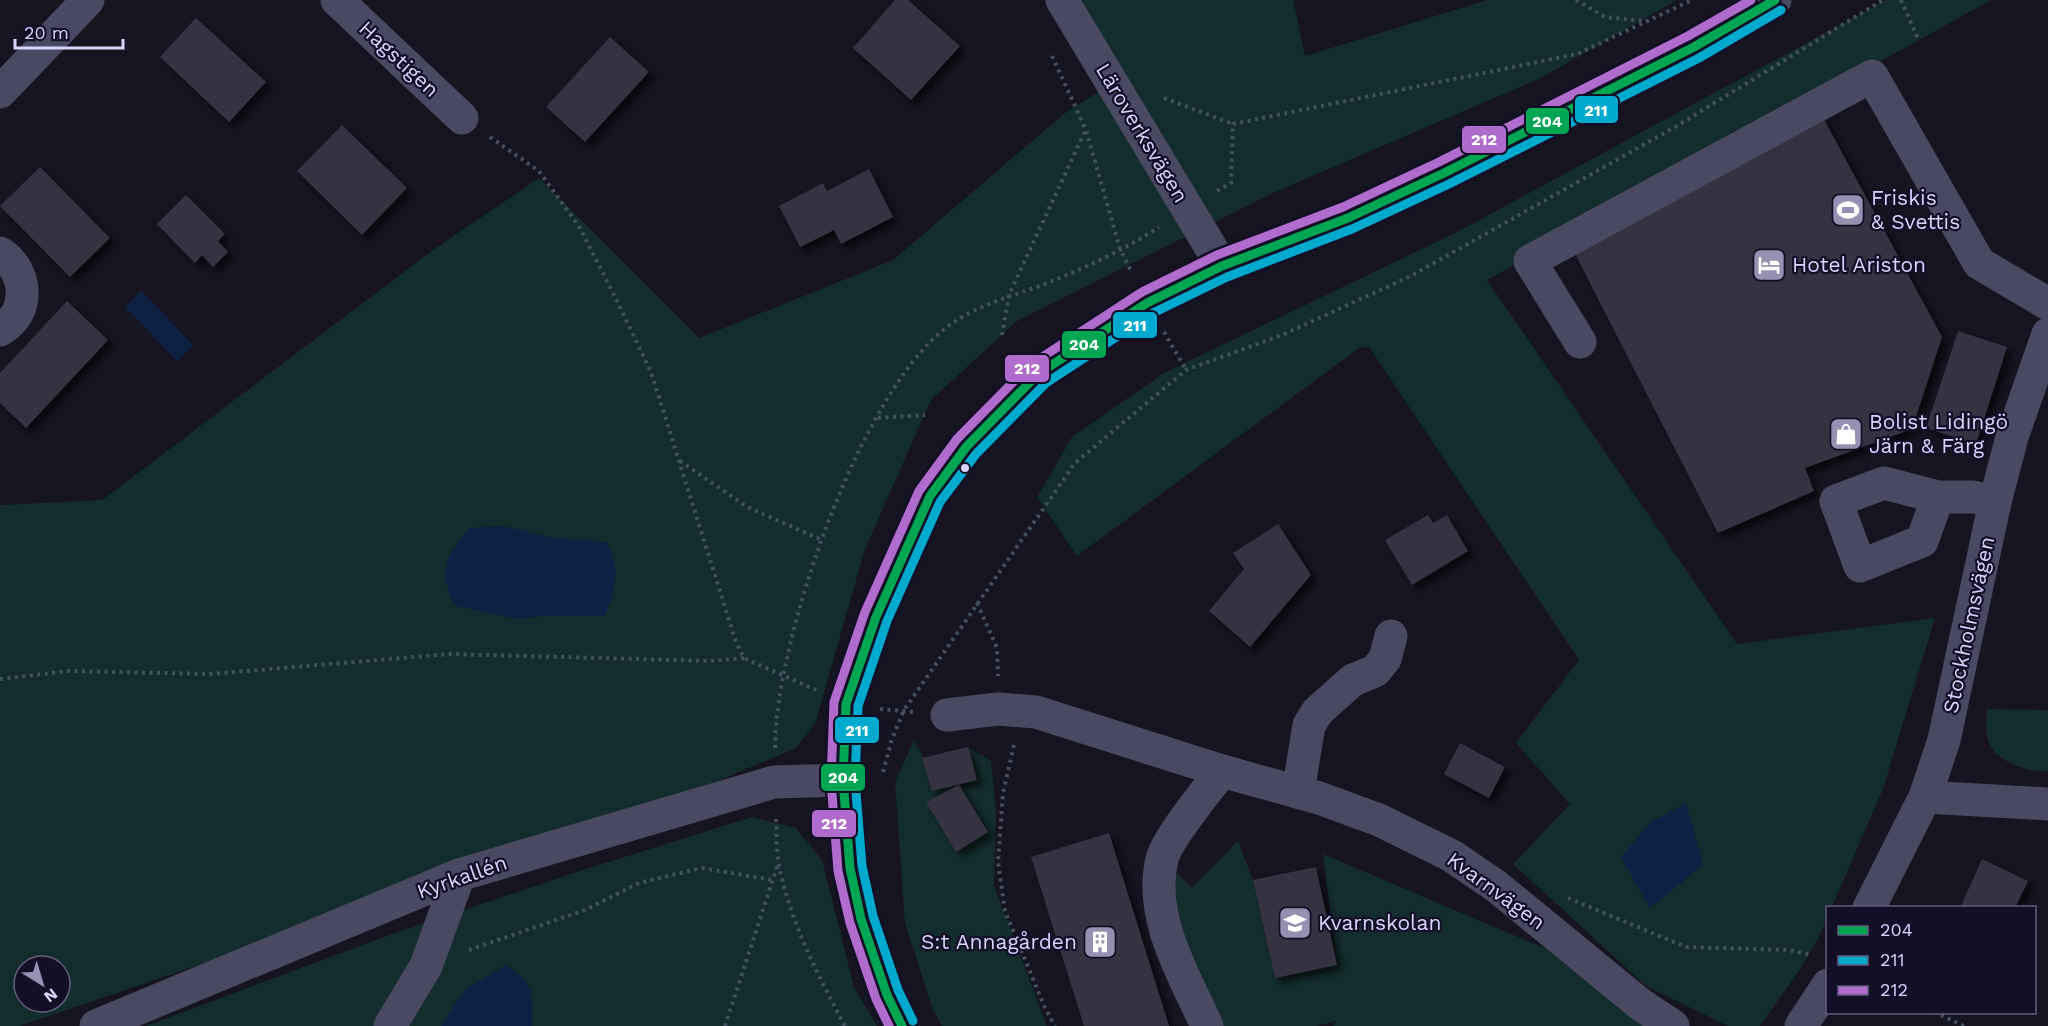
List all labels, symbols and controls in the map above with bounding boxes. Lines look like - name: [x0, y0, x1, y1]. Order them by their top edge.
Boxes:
- scale bar: [15, 12, 123, 50]
- street label: Hagstigen: [354, 15, 444, 102]
- text: 20 m: [24, 22, 69, 43]
- street label: Läroverksvägen: [1091, 59, 1194, 207]
- line badge: 211: [1574, 95, 1619, 124]
- text: 211: [1584, 101, 1608, 120]
- line badge: 204: [1525, 107, 1570, 135]
- text: 204: [1532, 112, 1562, 131]
- line badge: 212: [1461, 125, 1507, 154]
- text: 212: [1471, 130, 1497, 149]
- place label: Friskis & Svettis: [1871, 185, 1960, 234]
- sports icon: Friskis & Svettis: [1830, 192, 1866, 228]
- hotel icon: Hotel Ariston: [1751, 247, 1787, 283]
- place label: Hotel Ariston: [1792, 252, 1926, 277]
- line badge: 211: [1112, 311, 1158, 339]
- text: 211: [1123, 316, 1147, 335]
- line badge: 204: [1061, 330, 1107, 359]
- text: 204: [1069, 335, 1099, 354]
- line badge: 212: [1004, 354, 1050, 383]
- text: 212: [1014, 359, 1040, 378]
- place label: Bolist Lidingö Järn & Färg: [1869, 409, 2008, 458]
- shop icon: Bolist Lidingö Järn & Färg: [1828, 416, 1864, 452]
- unlabelled marker: [959, 462, 971, 474]
- street label: Stockholmsvägen: [1938, 534, 1999, 716]
- line badge: 211: [834, 716, 880, 744]
- text: 211: [845, 721, 869, 740]
- line badge: 204: [820, 763, 866, 792]
- text: 204: [828, 768, 858, 787]
- line badge: 212: [811, 809, 857, 838]
- text: 212: [821, 814, 847, 833]
- street label: Kvarnvägen: [1442, 847, 1550, 935]
- street label: Kyrkallén: [413, 849, 510, 904]
- school or university icon: Kvarnskolan: [1277, 905, 1313, 941]
- legend: [1826, 906, 2036, 1014]
- place label: Kvarnskolan: [1318, 910, 1441, 935]
- text: 204: [1880, 919, 1913, 940]
- building icon: S:t Annagården: [1082, 924, 1118, 960]
- place label: S:t Annagården: [921, 929, 1077, 954]
- text: 211: [1880, 949, 1905, 970]
- north arrow: [12, 954, 72, 1014]
- text: 212: [1880, 979, 1908, 1000]
- text: N: [40, 984, 61, 1007]

